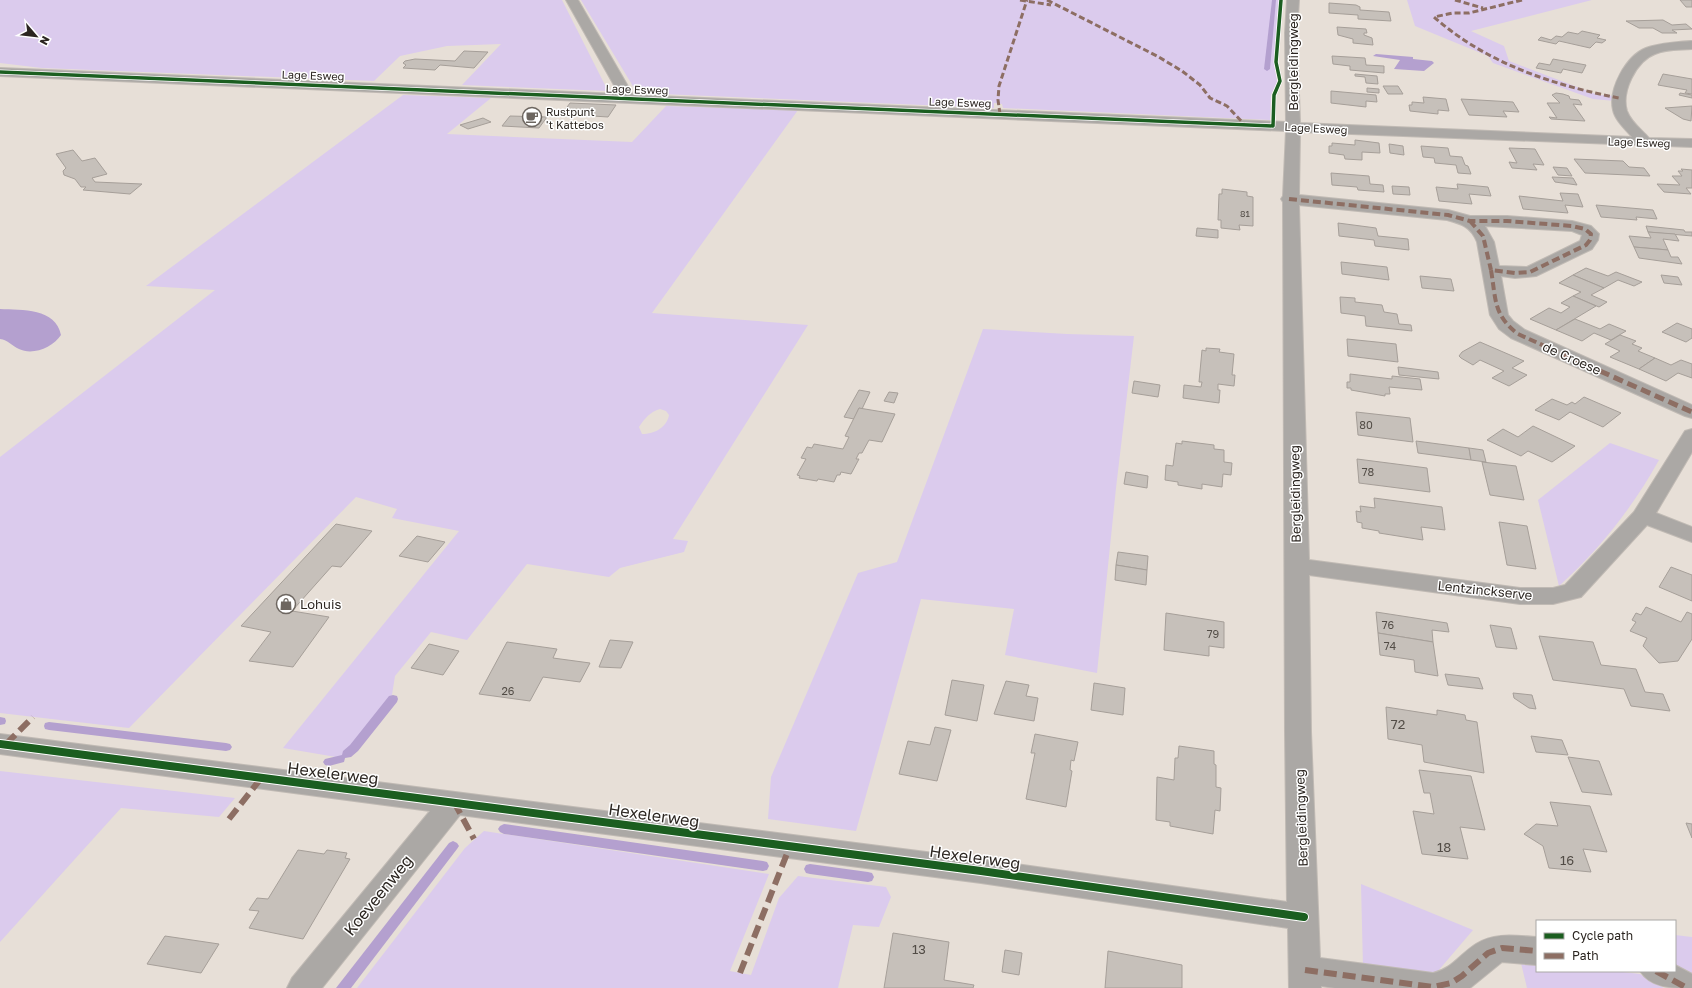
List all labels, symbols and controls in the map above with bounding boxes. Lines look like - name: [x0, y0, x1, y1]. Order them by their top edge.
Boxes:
- street label: Bergleidingweg: [1285, 13, 1301, 111]
- north arrow: [16, 16, 56, 56]
- text: N: [38, 34, 53, 48]
- street label: Lage Esweg: [281, 67, 345, 83]
- street label: Lage Esweg: [605, 81, 669, 97]
- street label: Lage Esweg: [928, 94, 992, 110]
- place label: Rustpunt 't Kattebos: [546, 105, 604, 131]
- cafe icon: Rustpunt 't Kattebos: [521, 106, 543, 128]
- street label: Lage Esweg: [1284, 120, 1348, 136]
- street label: Lage Esweg: [1607, 134, 1671, 150]
- house number: 81: [1240, 208, 1251, 219]
- street label: de Croese: [1540, 338, 1604, 378]
- house number: 80: [1359, 418, 1373, 431]
- street label: Bergleidingweg: [1286, 445, 1304, 543]
- house number: 78: [1362, 465, 1375, 478]
- street label: Lentzinckserve: [1437, 577, 1533, 603]
- shop icon: Lohuis: [275, 593, 297, 615]
- place label: Lohuis: [300, 596, 341, 612]
- house number: 76: [1382, 618, 1395, 631]
- house number: 79: [1207, 627, 1219, 640]
- house number: 74: [1384, 639, 1397, 652]
- house number: 26: [501, 684, 515, 697]
- house number: 72: [1391, 716, 1405, 732]
- street label: Hexelerweg: [286, 757, 380, 789]
- street label: Bergleidingweg: [1291, 769, 1311, 867]
- street label: Hexelerweg: [607, 799, 701, 831]
- house number: 18: [1437, 839, 1451, 855]
- street label: Hexelerweg: [928, 841, 1022, 873]
- street label: Koeveenweg: [339, 851, 417, 939]
- house number: 16: [1560, 852, 1574, 868]
- legend: [1536, 920, 1676, 972]
- text: Cycle path: [1572, 928, 1633, 943]
- house number: 13: [912, 941, 926, 957]
- text: Path: [1572, 948, 1599, 963]

